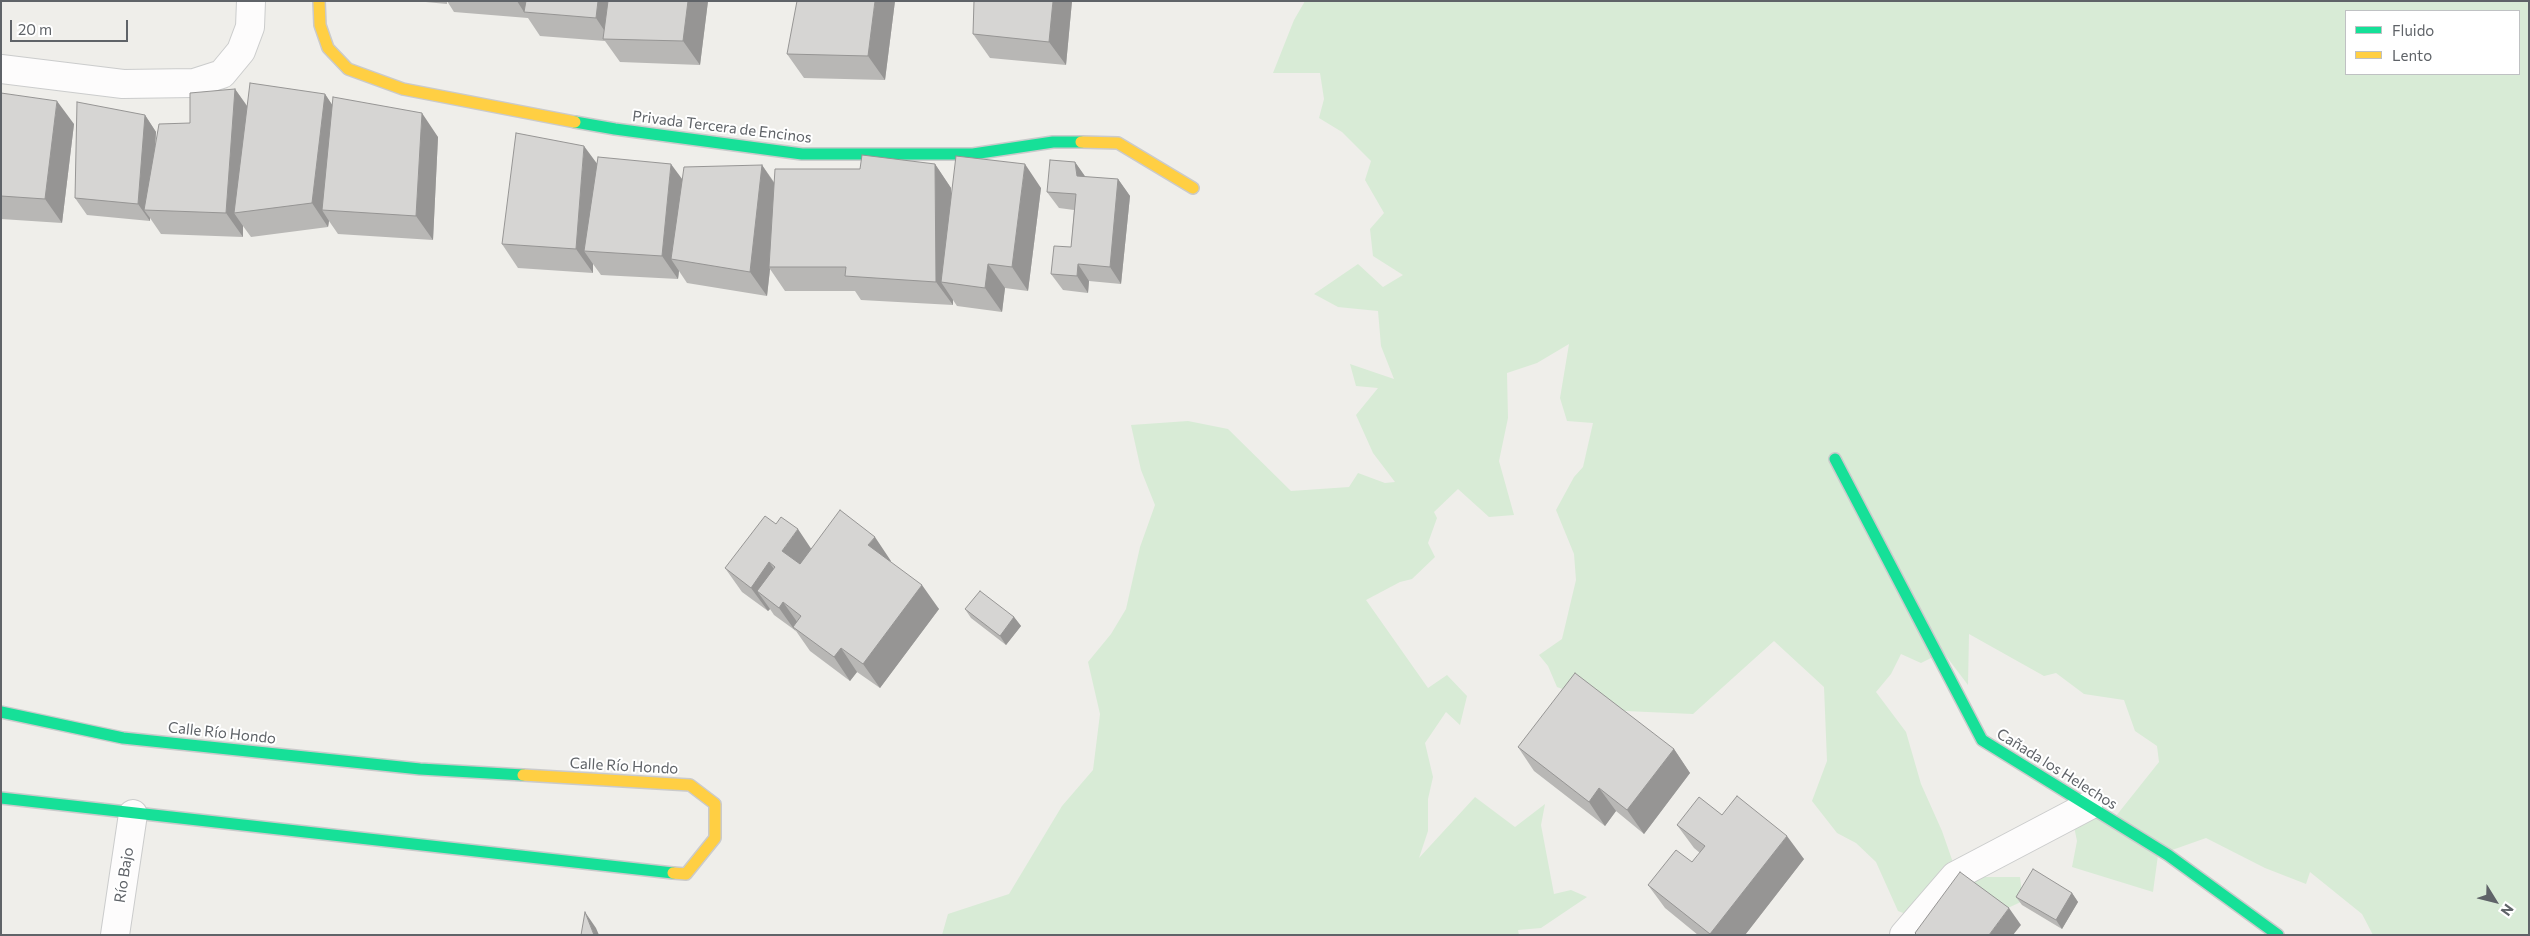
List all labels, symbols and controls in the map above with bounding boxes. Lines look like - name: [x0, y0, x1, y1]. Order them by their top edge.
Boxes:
- scale bar: [12, 10, 130, 42]
- legend: [2345, 10, 2520, 75]
- text: 20 m: [18, 20, 52, 38]
- text: Fluido: [2392, 21, 2434, 39]
- text: Lento: [2392, 46, 2432, 64]
- street label: Privada Tercera de Encinos: [631, 107, 813, 147]
- street label: Calle Río Hondo: [167, 718, 277, 748]
- street label: Cañada los Helechos: [1993, 725, 2121, 813]
- street label: Calle Río Hondo: [569, 754, 679, 778]
- street label: Río Bajo: [111, 846, 137, 904]
- north arrow: [2470, 876, 2520, 926]
- text: N: [2498, 901, 2518, 919]

